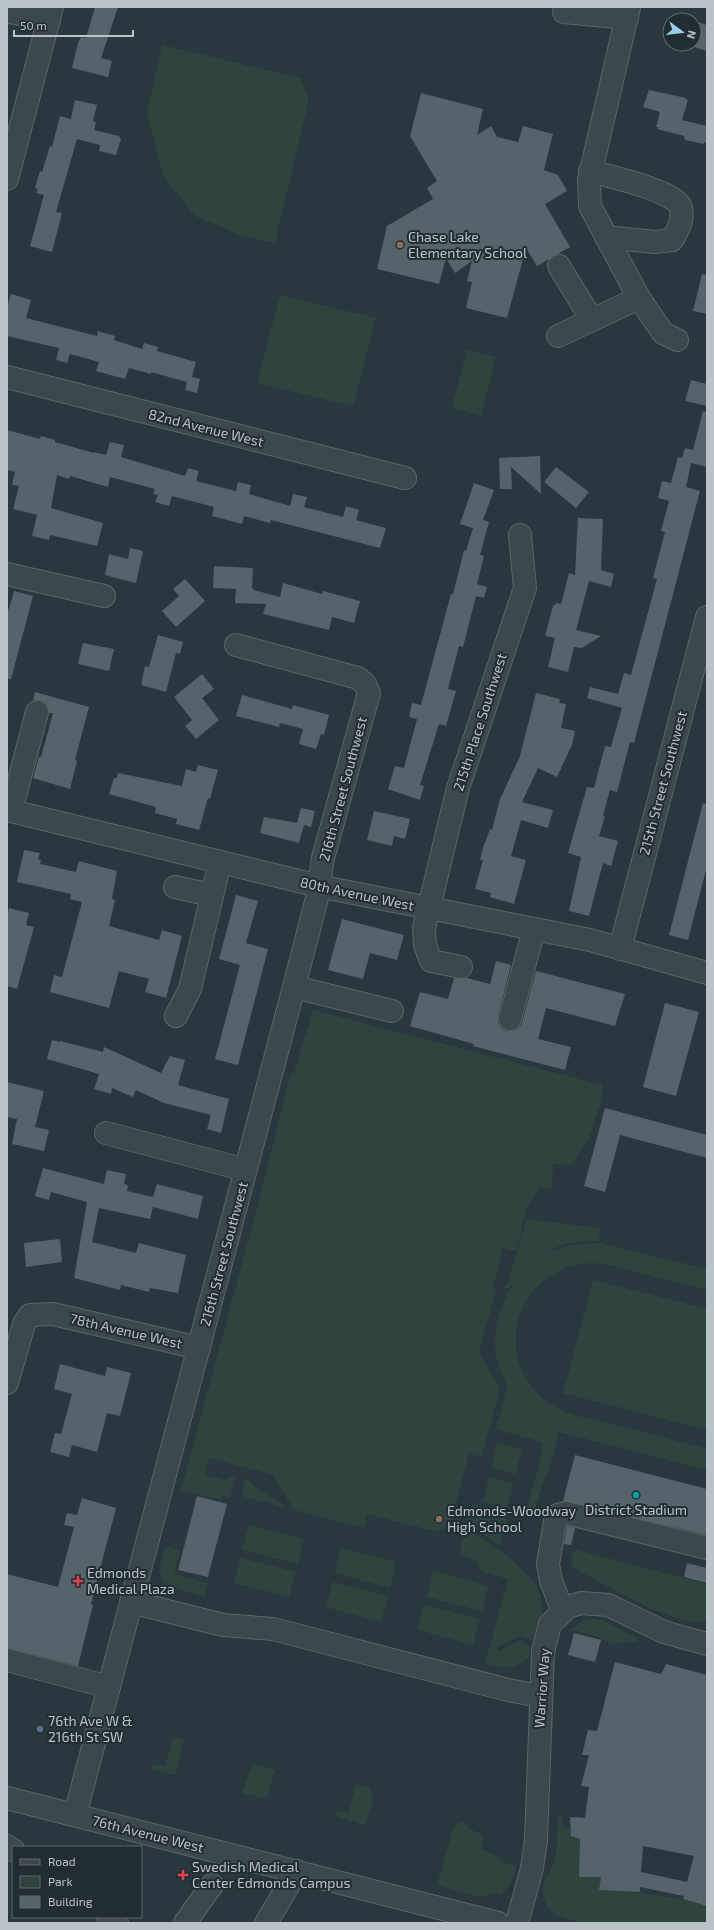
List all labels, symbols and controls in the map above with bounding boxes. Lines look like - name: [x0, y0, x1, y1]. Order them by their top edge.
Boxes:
- scale bar: [14, 12, 133, 38]
- north arrow: [662, 12, 702, 52]
- text: 50 m: [20, 18, 47, 32]
- text: N: [685, 29, 699, 40]
- place label: Chase Lake Elementary School: [408, 228, 528, 261]
- marker: Chase Lake Elementary School: [395, 240, 405, 250]
- street label: 82nd Avenue West: [147, 405, 266, 450]
- street label: 215th Place Southwest: [449, 651, 510, 793]
- street label: 215th Street Southwest: [635, 709, 690, 857]
- street label: 216th Street Southwest: [315, 715, 370, 863]
- street label: 80th Avenue West: [299, 873, 416, 914]
- street label: 216th Street Southwest: [196, 1180, 251, 1328]
- street label: 78th Avenue West: [68, 1309, 184, 1352]
- marker: District Stadium: [631, 1490, 641, 1500]
- place label: District Stadium: [585, 1501, 687, 1518]
- place label: Edmonds-Woodway High School: [447, 1502, 577, 1535]
- marker: Edmonds-Woodway High School: [434, 1514, 444, 1524]
- place label: Edmonds Medical Plaza: [87, 1564, 175, 1597]
- marker: Edmonds Medical Plaza: [72, 1575, 84, 1587]
- street label: Warrior Way: [530, 1647, 553, 1728]
- place label: 76th Ave W & 216th St SW: [48, 1712, 133, 1745]
- marker: 76th Ave W & 216th St SW: [35, 1724, 45, 1734]
- street label: 76th Avenue West: [91, 1811, 206, 1856]
- legend: [12, 1846, 142, 1918]
- text: Road: [48, 1854, 76, 1868]
- place label: Swedish Medical Center Edmonds Campus: [192, 1858, 351, 1891]
- marker: Swedish Medical Center Edmonds Campus: [177, 1869, 189, 1881]
- text: Park: [48, 1874, 73, 1888]
- text: Building: [48, 1894, 93, 1908]

